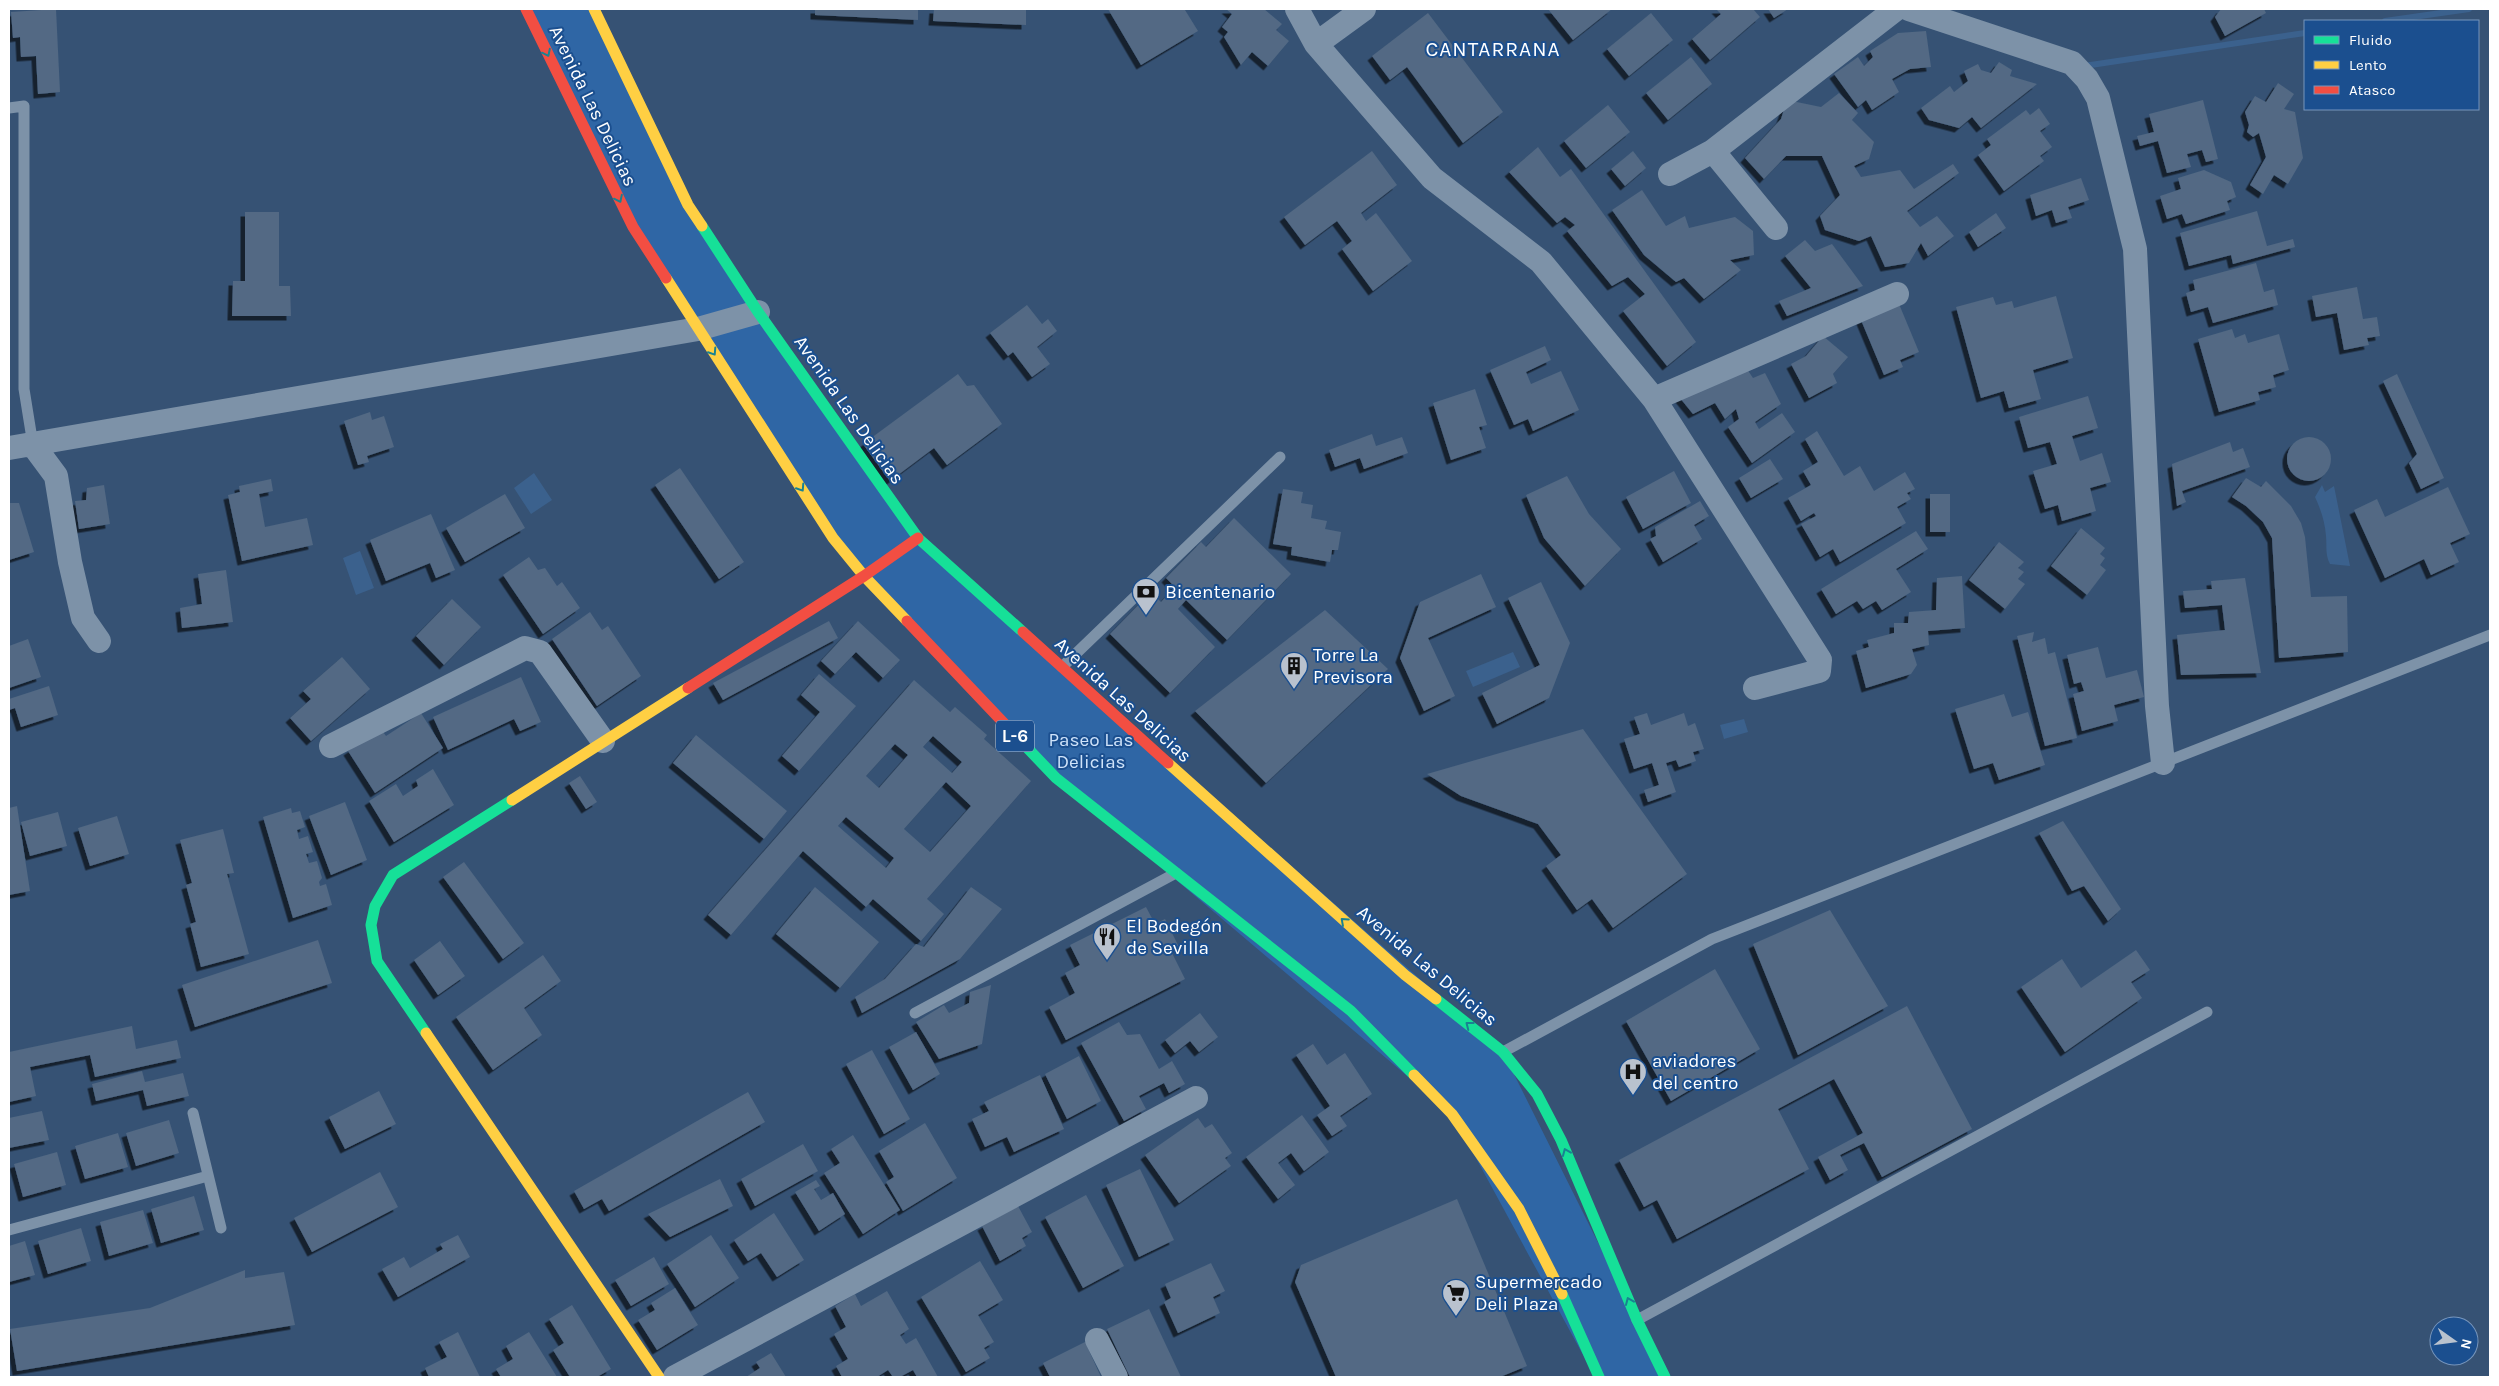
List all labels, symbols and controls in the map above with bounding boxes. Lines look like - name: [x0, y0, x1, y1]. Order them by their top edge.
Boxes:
- legend: [2304, 20, 2479, 110]
- street label: Avenida Las Delicias: [544, 22, 642, 190]
- text: Fluido: [2349, 31, 2392, 49]
- district label: CANTARRANA: [1425, 37, 1561, 61]
- one-way arrow: [541, 47, 551, 56]
- text: Lento: [2349, 56, 2387, 74]
- text: Atasco: [2349, 81, 2395, 99]
- one-way arrow: [612, 193, 622, 202]
- street label: Avenida Las Delicias: [789, 332, 909, 488]
- one-way arrow: [707, 346, 716, 355]
- one-way arrow: [794, 483, 804, 492]
- bank icon: Bicentenario: [1131, 577, 1161, 616]
- place label: Bicentenario: [1165, 581, 1275, 603]
- street label: Avenida Las Delicias: [1050, 633, 1196, 767]
- place label: Torre La Previsora: [1313, 644, 1393, 688]
- building icon: Torre La Previsora: [1279, 651, 1309, 690]
- road number: L-6: [996, 720, 1034, 751]
- park label: Paseo Las Delicias: [1049, 729, 1133, 773]
- street label: Avenida Las Delicias: [1352, 901, 1502, 1031]
- place label: El Bodegón de Sevilla: [1126, 915, 1222, 959]
- one-way arrow: [1341, 918, 1350, 927]
- restaurant icon: El Bodegón de Sevilla: [1092, 922, 1122, 961]
- one-way arrow: [1466, 1022, 1475, 1030]
- place label: aviadores del centro: [1652, 1050, 1738, 1094]
- hospital icon: aviadores del centro: [1618, 1057, 1648, 1096]
- one-way arrow: [1562, 1148, 1572, 1157]
- place label: Supermercado Deli Plaza: [1475, 1271, 1602, 1315]
- supermarket icon: Supermercado Deli Plaza: [1441, 1278, 1471, 1317]
- one-way arrow: [1624, 1298, 1634, 1306]
- north arrow: [2429, 1316, 2479, 1366]
- text: N: [2457, 1337, 2476, 1351]

